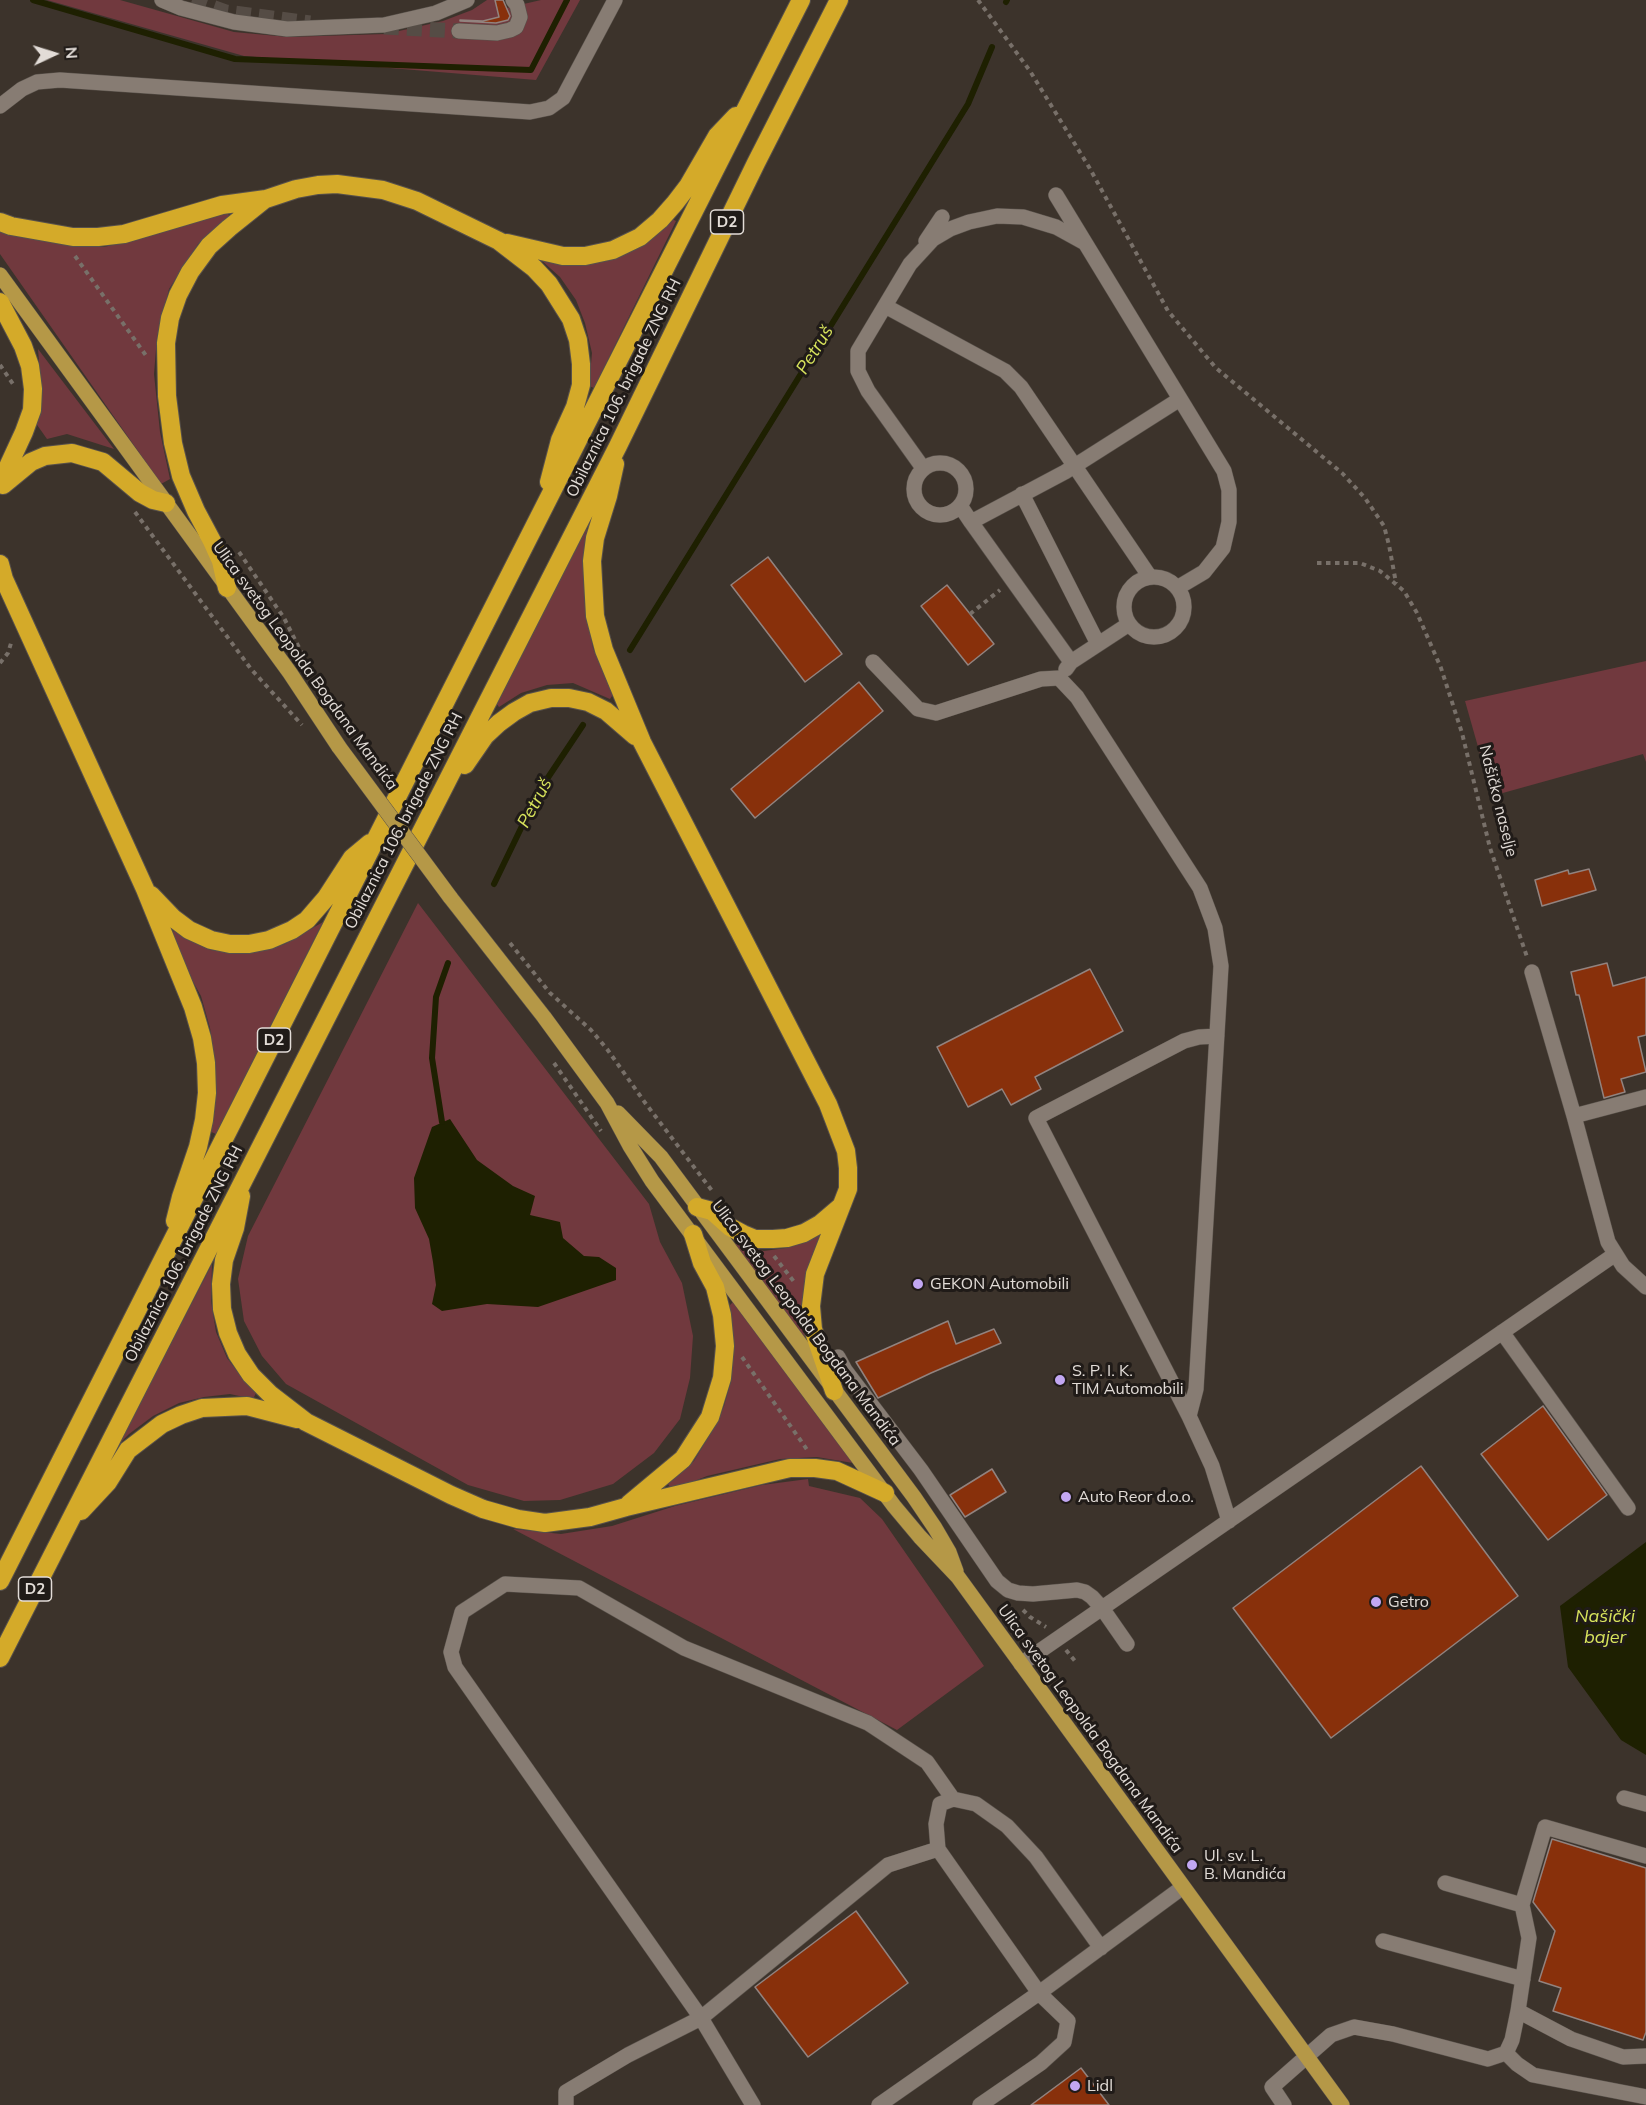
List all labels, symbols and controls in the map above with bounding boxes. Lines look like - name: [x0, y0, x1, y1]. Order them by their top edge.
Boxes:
- north arrow: [24, 24, 84, 84]
- text: N: [62, 46, 82, 59]
- road number: D2: [710, 210, 744, 234]
- street label: Obilaznica 106. brigade ZNG RH: [563, 276, 685, 500]
- water label: Petruš: [792, 322, 838, 378]
- street label: Ulica svetog Leopolda Bogdana Mandića: [208, 538, 402, 794]
- street label: Obilaznica 106. brigade ZNG RH: [341, 709, 467, 933]
- street label: Našičko naselje: [1475, 743, 1521, 859]
- water label: Petruš: [513, 774, 557, 832]
- road number: D2: [258, 1028, 290, 1052]
- street label: Obilaznica 106. brigade ZNG RH: [121, 1142, 247, 1366]
- street label: Ulica svetog Leopolda Bogdana Mandića: [707, 1197, 905, 1449]
- place label: GEKON Automobili: [930, 1274, 1069, 1294]
- marker: GEKON Automobili: [911, 1277, 925, 1291]
- place label: S. P. I. K. TIM Automobili: [1072, 1361, 1184, 1399]
- marker: S. P. I. K. TIM Automobili: [1053, 1373, 1067, 1387]
- place label: Auto Reor d.o.o.: [1078, 1487, 1194, 1507]
- marker: Auto Reor d.o.o.: [1059, 1490, 1073, 1504]
- road number: D2: [18, 1577, 51, 1601]
- place label: Getro: [1388, 1592, 1429, 1612]
- marker: Getro: [1369, 1595, 1383, 1609]
- street label: Ulica svetog Leopolda Bogdana Mandića: [993, 1601, 1187, 1857]
- water label: Našički bajer: [1575, 1606, 1635, 1648]
- place label: Ul. sv. L. B. Mandića: [1204, 1846, 1286, 1884]
- marker: Ul. sv. L. B. Mandića: [1185, 1858, 1199, 1872]
- place label: Lidl: [1087, 2076, 1113, 2096]
- marker: Lidl: [1068, 2079, 1082, 2093]

